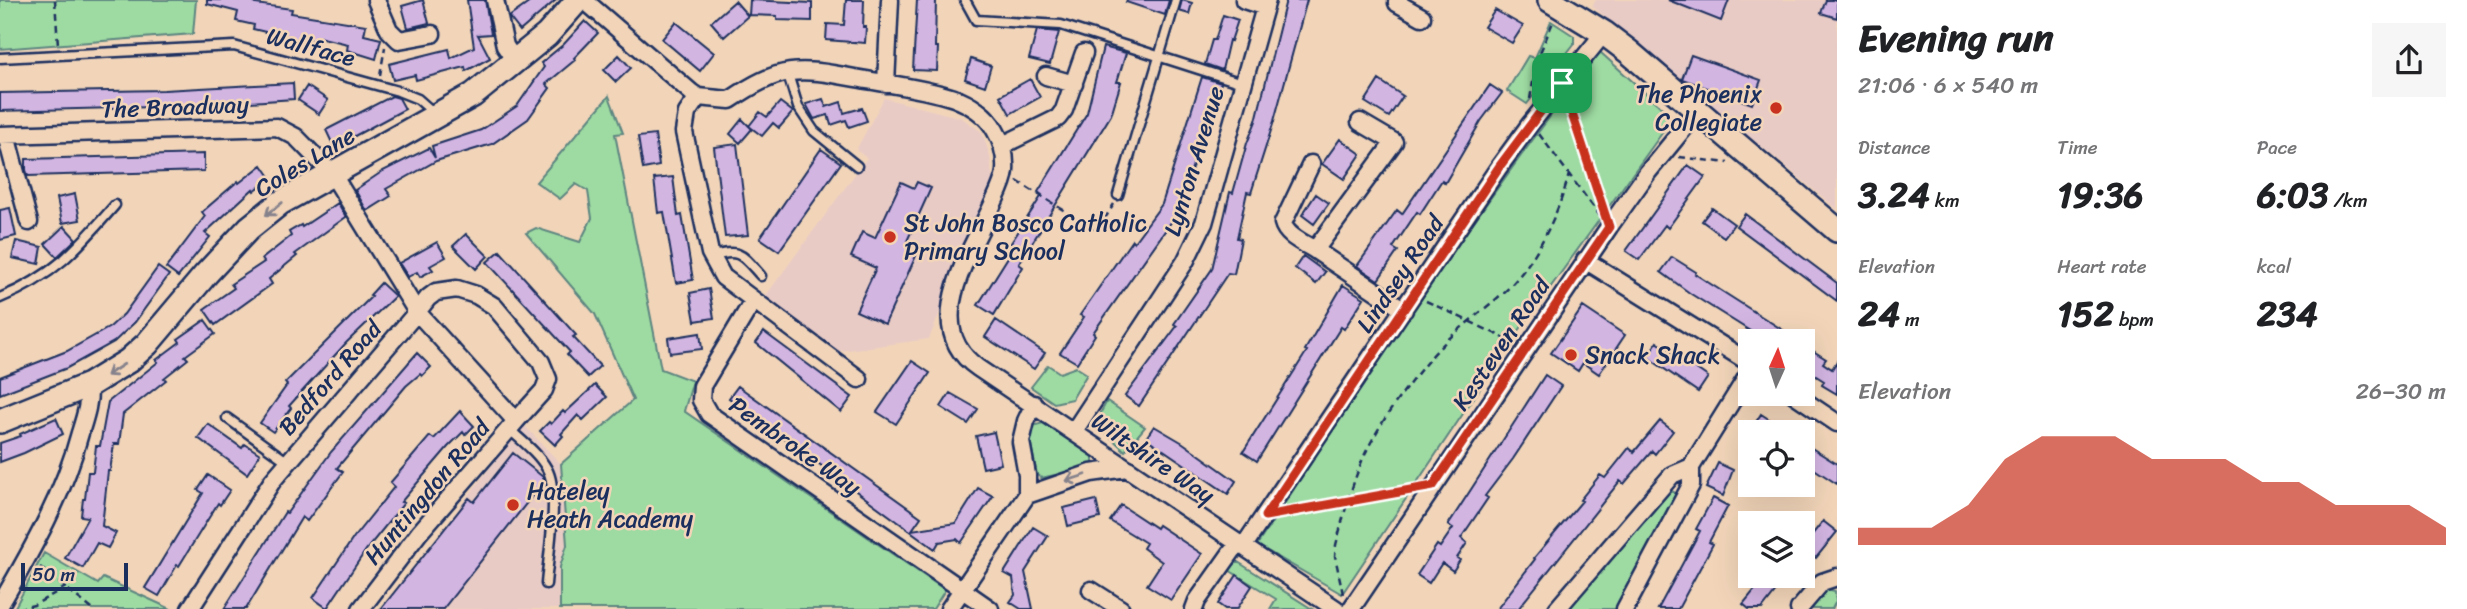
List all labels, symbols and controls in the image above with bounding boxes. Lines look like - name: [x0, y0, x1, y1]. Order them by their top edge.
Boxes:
- text: Evening run: [1858, 5, 2054, 72]
- street label: Wallface: [262, 15, 360, 79]
- button: share: [2372, 23, 2446, 97]
- pin: [1532, 53, 1592, 113]
- icon: arrive: [1543, 64, 1581, 102]
- text: 21:06 · 6 × 540 m: [1858, 65, 2038, 106]
- place label: The Phoenix Collegiate: [1635, 73, 1763, 143]
- street label: Lynton Avenue: [1151, 81, 1237, 241]
- street label: The Broadway: [100, 83, 250, 131]
- marker: The Phoenix Collegiate: [1768, 100, 1784, 116]
- street label: Coles Lane: [246, 115, 364, 209]
- text: Distance: [1858, 131, 1930, 164]
- text: Time: [2057, 131, 2098, 164]
- text: Pace: [2257, 131, 2297, 164]
- text: 3.24: [1858, 164, 1930, 226]
- text: 19:36: [2057, 164, 2144, 226]
- text: 6:03: [2257, 164, 2328, 226]
- text: km: [1930, 184, 1959, 217]
- text: /km: [2328, 184, 2368, 217]
- one-way arrow: [265, 201, 283, 216]
- place label: St John Bosco Catholic Primary School: [904, 202, 1147, 272]
- street label: Lindsey Road: [1345, 205, 1456, 342]
- marker: St John Bosco Catholic Primary School: [882, 229, 898, 245]
- text: Elevation: [1858, 250, 1935, 283]
- text: Heart rate: [2057, 250, 2147, 283]
- text: kcal: [2257, 250, 2291, 283]
- street label: Kesteven Road: [1440, 267, 1562, 420]
- text: 24: [1858, 283, 1900, 345]
- text: 152: [2057, 283, 2114, 345]
- text: 234: [2257, 283, 2318, 345]
- text: m: [1900, 303, 1920, 336]
- text: bpm: [2114, 303, 2154, 336]
- street label: Bedford Road: [267, 309, 394, 446]
- north arrow: [1738, 329, 1815, 406]
- map controls: [1738, 329, 1815, 588]
- place label: Snack Shack: [1585, 334, 1720, 376]
- marker: Snack Shack: [1563, 347, 1579, 363]
- one-way arrow: [105, 363, 125, 377]
- text: Elevation: [1858, 371, 1951, 412]
- text: 26–30 m: [2356, 371, 2446, 412]
- street label: Pembroke Way: [720, 385, 870, 508]
- street label: Wiltshire Way: [1082, 401, 1224, 516]
- street label: Huntingdon Road: [353, 408, 503, 575]
- button: locate: [1738, 420, 1815, 497]
- place label: Hateley Heath Academy: [527, 470, 694, 540]
- one-way arrow: [1065, 473, 1087, 485]
- marker: Hateley Heath Academy: [505, 497, 521, 513]
- button: layers: [1738, 511, 1815, 588]
- text: 50 m: [32, 558, 75, 591]
- scale bar: [21, 560, 128, 592]

